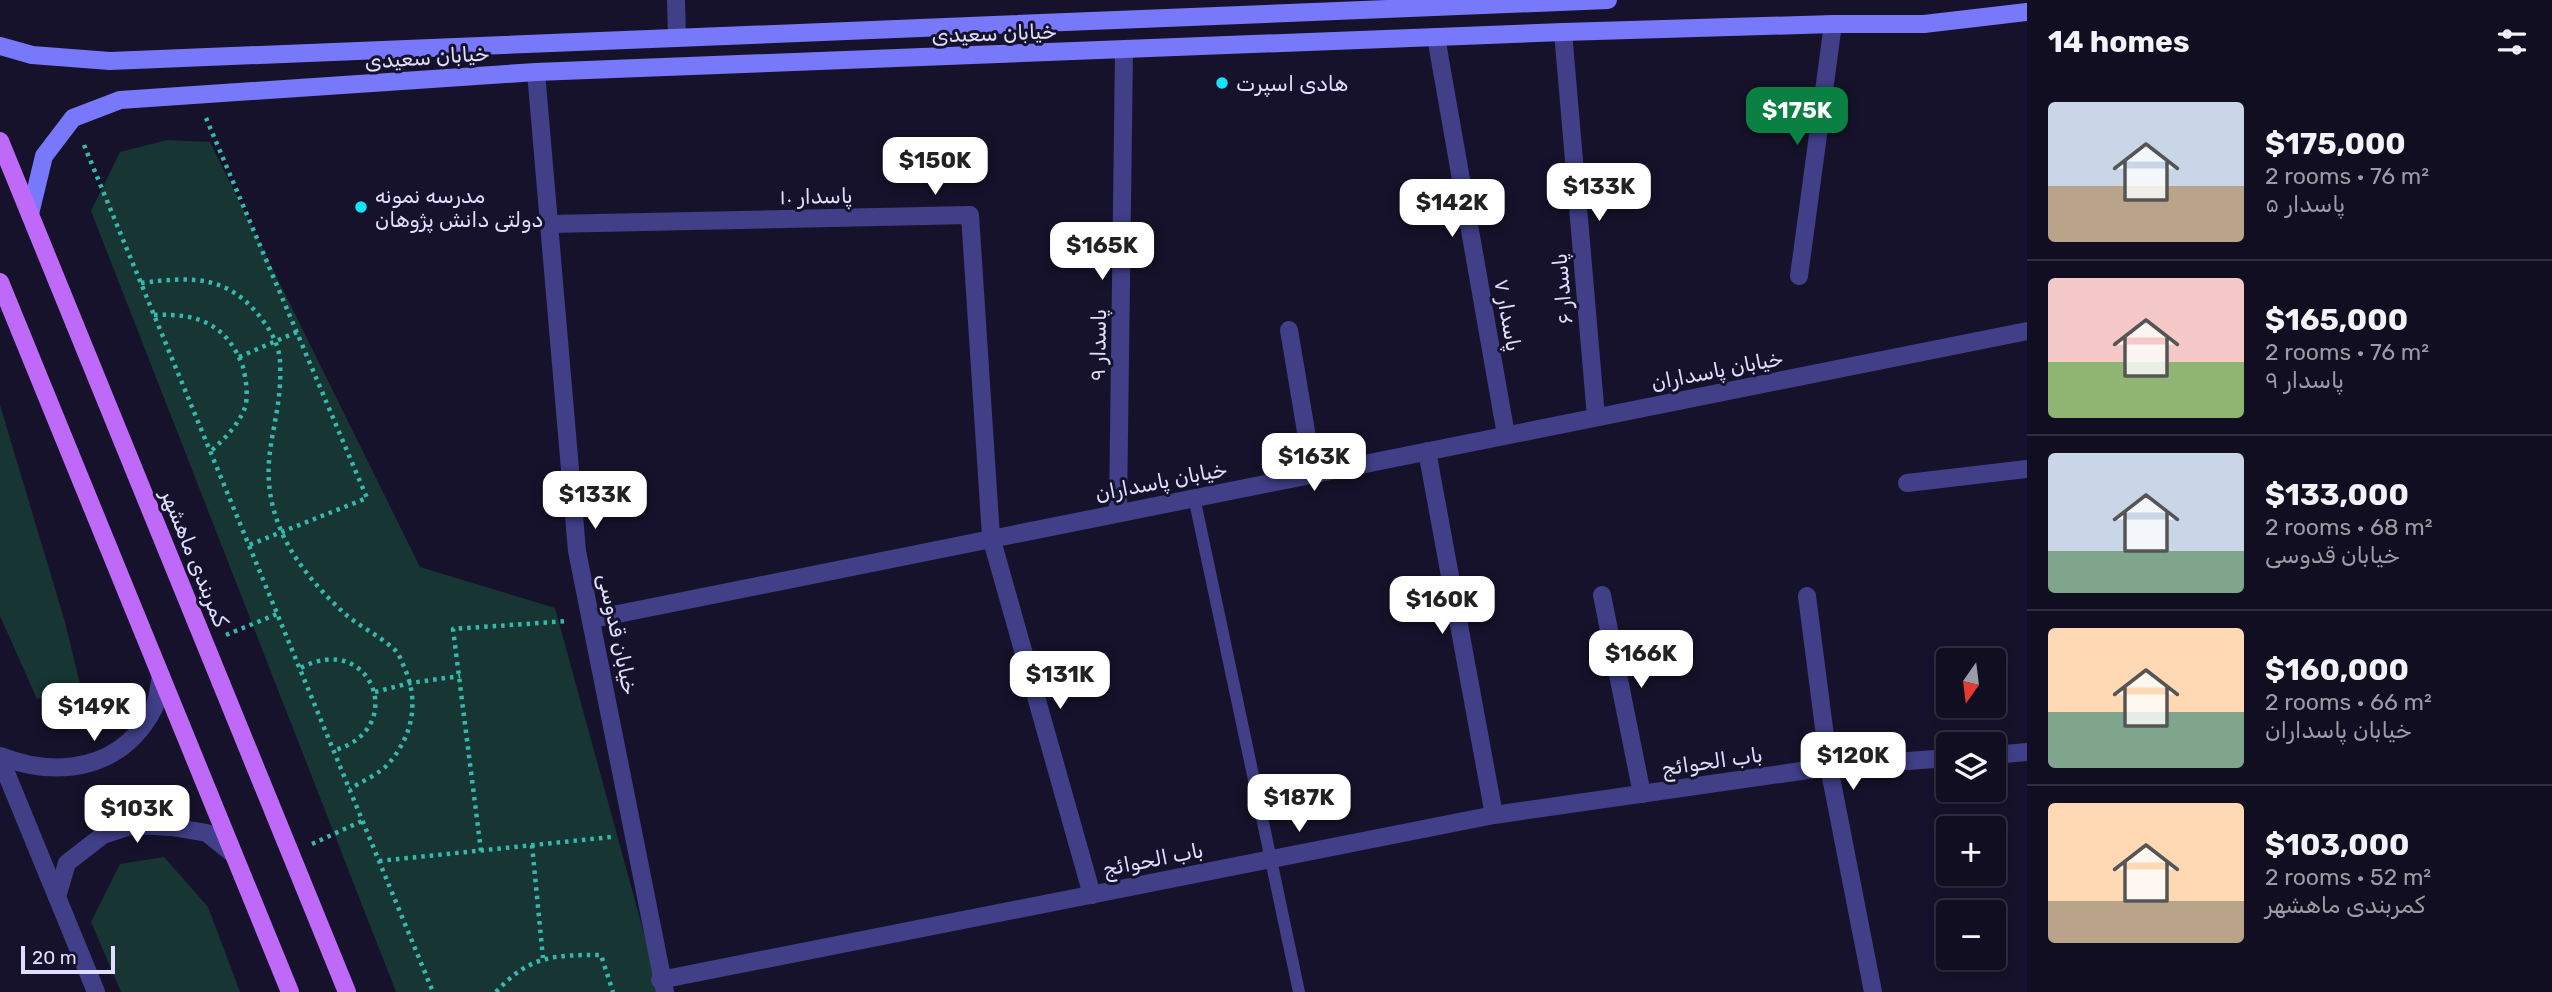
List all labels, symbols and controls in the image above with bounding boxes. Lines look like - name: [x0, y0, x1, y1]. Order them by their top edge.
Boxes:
- street label: خیابان سعیدی: [931, 18, 1057, 48]
- icon: filters: [2493, 23, 2531, 61]
- text: 14 homes: [2048, 24, 2190, 60]
- street label: خیابان سعیدی: [364, 40, 490, 74]
- place label: هادی اسپرت: [1236, 71, 1348, 98]
- marker: هادی اسپرت: [1214, 75, 1230, 91]
- pin: $175K: [1748, 88, 1846, 147]
- text: $175K: [1762, 96, 1832, 124]
- text: $175,000: [2265, 126, 2406, 162]
- icon: home: [2104, 130, 2188, 214]
- pin: $150K: [886, 138, 984, 197]
- text: $150K: [899, 146, 971, 174]
- text: 2 rooms · 76 m²: [2265, 162, 2429, 190]
- pin: $133K: [1550, 164, 1648, 223]
- text: $133K: [1563, 172, 1635, 200]
- pin: $142K: [1403, 180, 1501, 239]
- place label: مدرسه نمونه دولتی دانش پژوهان: [375, 183, 543, 234]
- street label: پاسدار ۱۰: [779, 183, 853, 211]
- text: $142K: [1416, 188, 1488, 216]
- text: پاسدار ۵: [2265, 190, 2345, 218]
- marker: مدرسه نمونه دولتی دانش پژوهان: [353, 199, 369, 215]
- pin: $165K: [1053, 222, 1151, 282]
- text: $165K: [1066, 231, 1138, 259]
- street label: پاسدار ۶: [1546, 252, 1580, 326]
- street label: پاسدار ۷: [1487, 277, 1527, 354]
- text: $165,000: [2265, 302, 2408, 338]
- icon: home: [2104, 306, 2188, 390]
- street label: پاسدار ۹: [1085, 309, 1113, 381]
- text: 2 rooms · 76 m²: [2265, 338, 2429, 366]
- street label: خیابان پاسداران: [1649, 345, 1786, 397]
- text: پاسدار ۹: [2265, 366, 2344, 394]
- pin: $163K: [1265, 434, 1363, 493]
- text: $163K: [1278, 442, 1350, 470]
- street label: خیابان پاسداران: [1093, 456, 1230, 508]
- pin: $133K: [546, 472, 644, 531]
- text: $133,000: [2265, 477, 2409, 513]
- text: $133K: [559, 480, 631, 508]
- icon: home: [2104, 481, 2188, 565]
- street label: کمربندی ماهشهر: [155, 484, 234, 631]
- text: 2 rooms · 68 m²: [2265, 513, 2433, 541]
- text: خیابان قدوسی: [2265, 541, 2400, 569]
- street label: خیابان قدوسی: [592, 571, 643, 697]
- pin: $160K: [1393, 576, 1491, 636]
- text: $160K: [1406, 585, 1478, 613]
- pin: $166K: [1592, 630, 1690, 690]
- text: $166K: [1605, 639, 1677, 667]
- north arrow: [1936, 648, 2006, 718]
- map controls: [1936, 648, 2006, 970]
- pin: $131K: [1011, 652, 1109, 711]
- text: $160,000: [2265, 652, 2409, 688]
- icon: home: [2104, 656, 2188, 740]
- text: $131K: [1026, 660, 1094, 688]
- pin: $149K: [45, 684, 143, 743]
- text: 2 rooms · 66 m²: [2265, 688, 2432, 716]
- text: $149K: [58, 692, 130, 720]
- text: خیابان پاسداران: [2265, 716, 2412, 744]
- pin: $120K: [1804, 732, 1902, 792]
- button: layers: [1936, 732, 2006, 802]
- text: $120K: [1817, 741, 1889, 769]
- street label: باب الحوائج: [1660, 742, 1764, 782]
- pin: $187K: [1250, 774, 1348, 834]
- text: $187K: [1264, 783, 1334, 811]
- pin: $103K: [88, 786, 186, 845]
- text: $103K: [101, 794, 173, 822]
- button: +: [1936, 816, 2006, 886]
- text: $103,000: [2265, 827, 2409, 863]
- icon: home: [2104, 831, 2188, 915]
- street label: باب الحوائج: [1101, 837, 1206, 883]
- text: 2 rooms · 52 m²: [2265, 863, 2431, 891]
- text: کمربندی ماهشهر: [2265, 891, 2425, 919]
- button: −: [1936, 900, 2006, 970]
- scale bar: [21, 943, 116, 975]
- text: 20 m: [32, 946, 77, 969]

